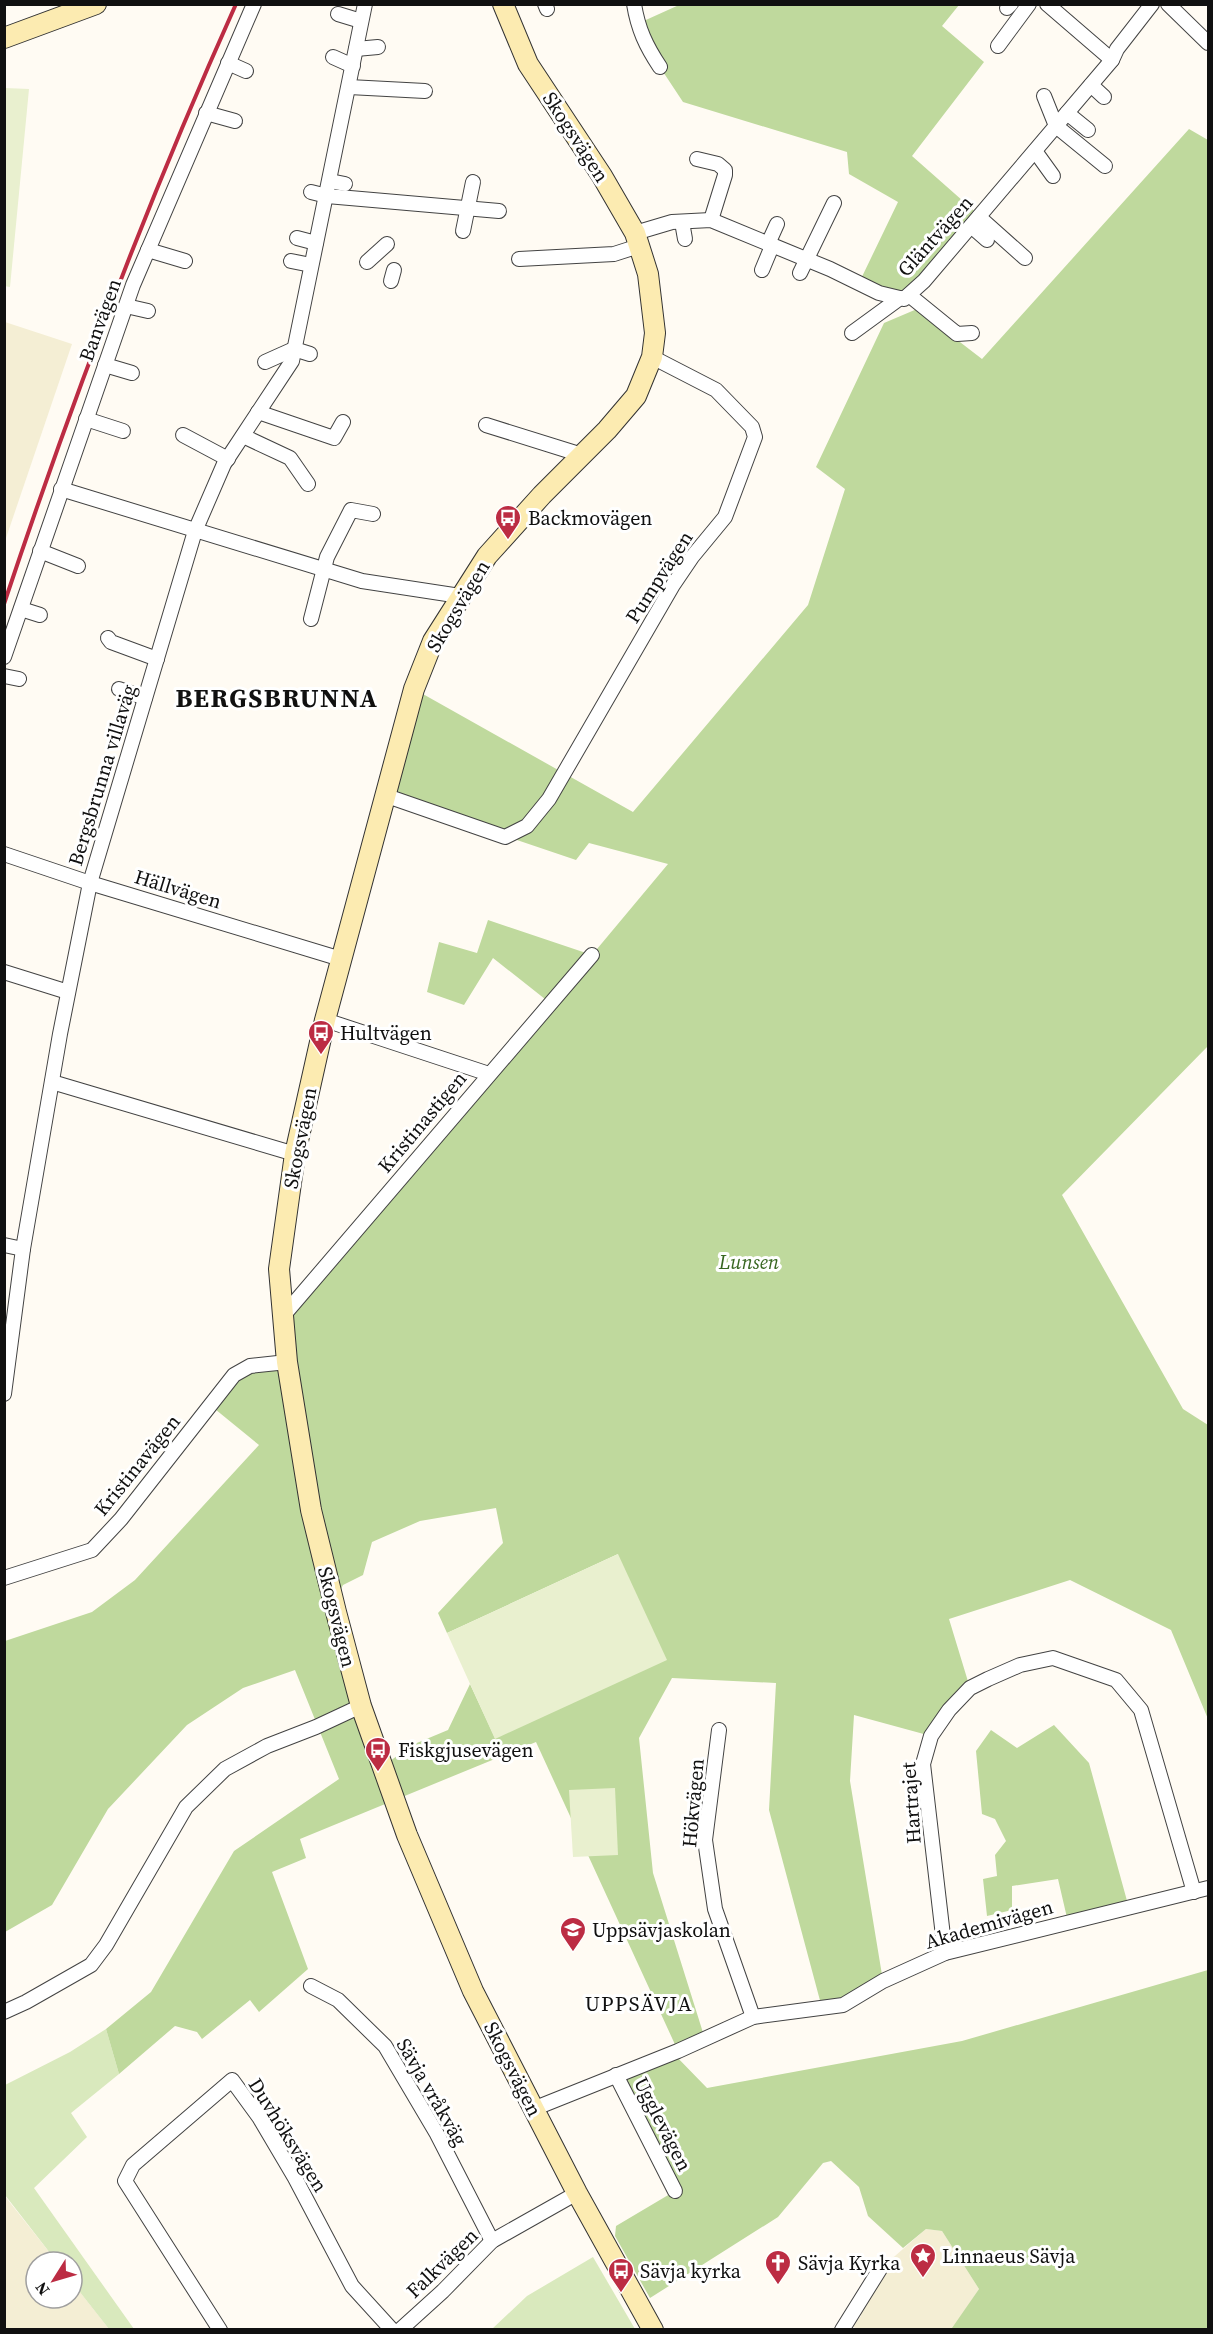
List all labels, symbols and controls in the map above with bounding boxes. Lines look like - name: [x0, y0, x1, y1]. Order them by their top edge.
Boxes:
- street label: Skogsvägen: [536, 86, 616, 188]
- street label: Gläntvägen: [891, 189, 979, 283]
- street label: Banvägen: [72, 275, 128, 365]
- bus stop icon: Backmovägen: [493, 503, 523, 541]
- place label: Backmovägen: [528, 504, 652, 532]
- street label: Pumpvägen: [619, 525, 699, 629]
- street label: Skogsvägen: [420, 555, 496, 657]
- district label: BERGSBRUNNA: [176, 680, 378, 716]
- street label: Bergsbrunna villaväg: [61, 681, 143, 869]
- street label: Hällvägen: [131, 863, 225, 915]
- bus stop icon: Hultvägen: [306, 1018, 336, 1056]
- place label: Hultvägen: [340, 1019, 432, 1047]
- street label: Kristinastigen: [371, 1065, 473, 1179]
- street label: Skogsvägen: [276, 1085, 324, 1191]
- park label: Lunsen: [718, 1248, 780, 1276]
- street label: Kristinavägen: [87, 1408, 187, 1522]
- street label: Skogsvägen: [311, 1564, 363, 1670]
- bus stop icon: Fiskgjusevägen: [363, 1735, 393, 1773]
- place label: Fiskgjusevägen: [398, 1736, 534, 1764]
- street label: Hökvägen: [675, 1757, 711, 1849]
- street label: Hartrajet: [894, 1761, 928, 1845]
- street label: Akademivägen: [922, 1892, 1056, 1956]
- school or university icon: Uppsävjaskolan: [558, 1915, 588, 1953]
- place label: Uppsävjaskolan: [592, 1916, 731, 1944]
- district label: UPPSÄVJA: [585, 1989, 693, 2018]
- street label: Skogsvägen: [477, 2017, 549, 2121]
- street label: Sävja vråkväg: [390, 2033, 474, 2151]
- street label: Ugglevägen: [627, 2072, 699, 2176]
- street label: Duvhöksvägen: [242, 2073, 334, 2197]
- street label: Falkvägen: [400, 2222, 484, 2304]
- place icon: Linnaeus Sävja: [908, 2241, 938, 2279]
- place label: Linnaeus Sävja: [942, 2242, 1076, 2270]
- church icon: Sävja Kyrka: [763, 2248, 793, 2286]
- place label: Sävja Kyrka: [798, 2249, 901, 2277]
- north arrow: [24, 2250, 84, 2310]
- bus stop icon: Sävja kyrka: [606, 2256, 636, 2294]
- place label: Sävja kyrka: [640, 2257, 742, 2285]
- text: N: [30, 2277, 54, 2300]

